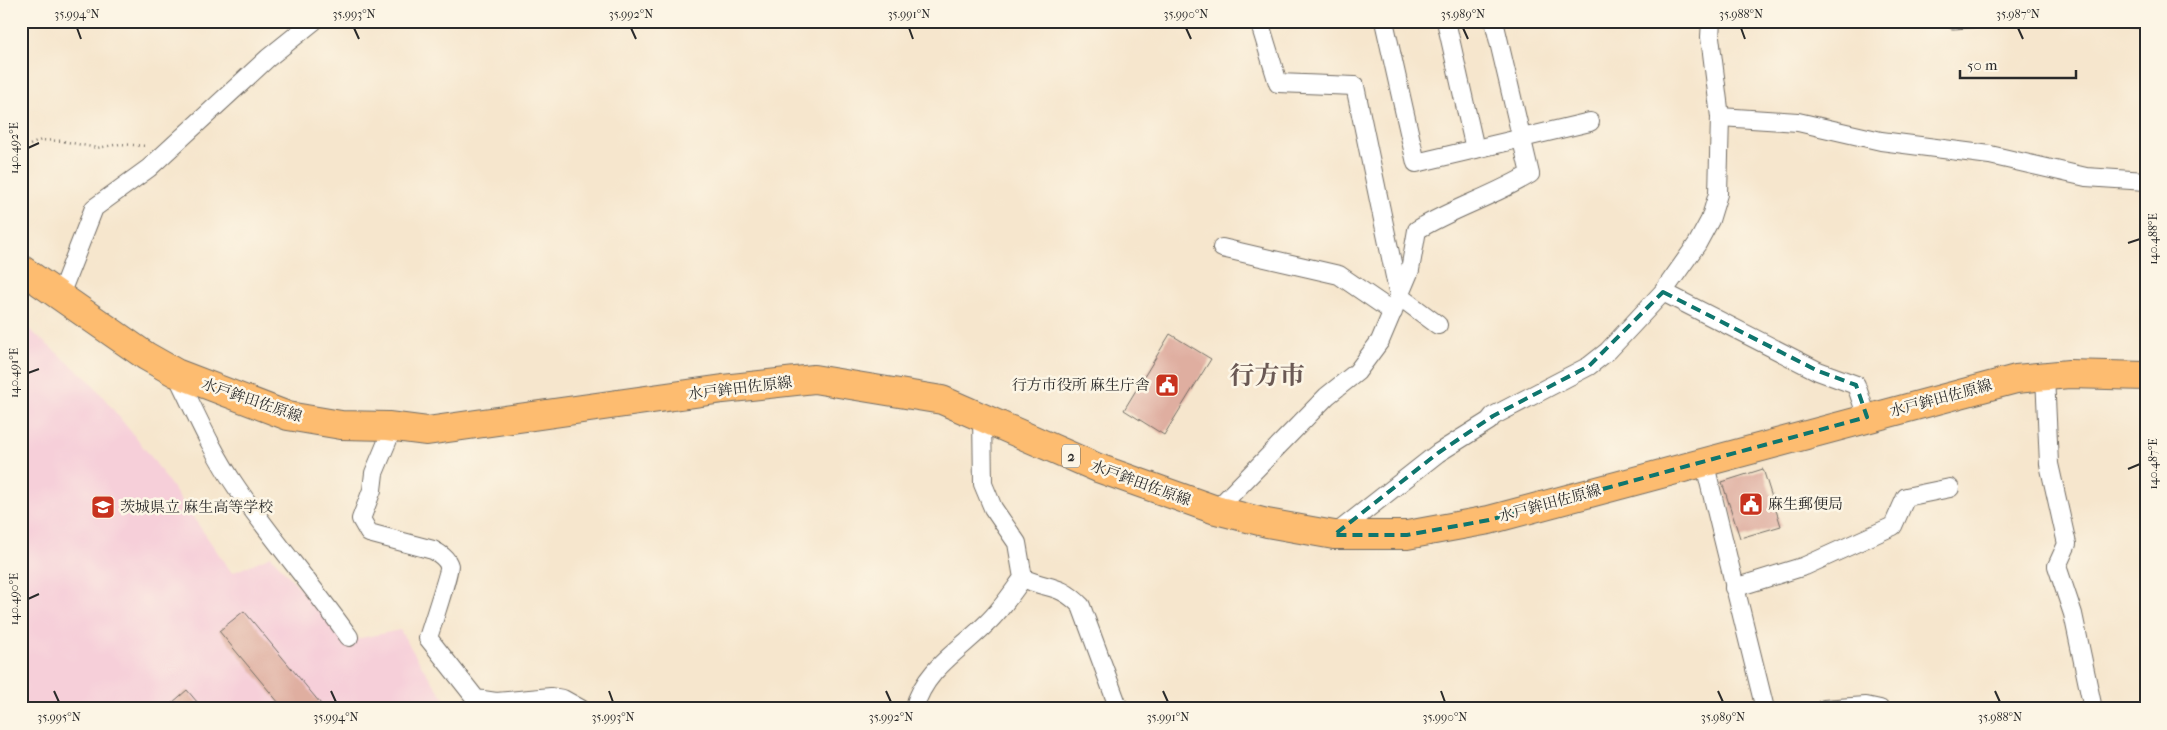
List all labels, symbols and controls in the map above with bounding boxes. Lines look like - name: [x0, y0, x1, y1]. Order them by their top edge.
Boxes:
- text: 35.994°N: [54, 7, 100, 21]
- text: 35.993°N: [332, 7, 376, 21]
- text: 35.992°N: [609, 7, 653, 21]
- text: 35.991°N: [888, 7, 930, 21]
- text: 35.990°N: [1164, 7, 1208, 21]
- text: 35.989°N: [1441, 7, 1485, 21]
- text: 35.988°N: [1719, 7, 1763, 21]
- text: 35.987°N: [1996, 7, 2040, 21]
- scale bar: [1960, 48, 2076, 80]
- text: 50 m: [1967, 56, 1998, 74]
- text: 140.492°E: [7, 122, 21, 174]
- text: 140.488°E: [2146, 213, 2160, 265]
- text: 140.491°E: [7, 348, 21, 398]
- district label: 行方市: [1229, 361, 1305, 390]
- public building icon: 行方市役所 麻生庁舎: [1154, 372, 1180, 398]
- street label: 水戸鉾田佐原線: [687, 373, 793, 403]
- street label: 水戸鉾田佐原線: [199, 374, 305, 426]
- place label: 行方市役所 麻生庁舎: [1012, 376, 1150, 394]
- street label: 水戸鉾田佐原線: [1888, 376, 1994, 420]
- text: 140.487°E: [2146, 438, 2160, 490]
- road number: 2: [1062, 444, 1080, 468]
- street label: 水戸鉾田佐原線: [1089, 457, 1193, 509]
- street label: 水戸鉾田佐原線: [1497, 481, 1603, 525]
- public building icon: 麻生郵便局: [1738, 491, 1764, 517]
- school or university icon: 茨城県立 麻生高等学校: [90, 494, 116, 520]
- place label: 麻生郵便局: [1768, 495, 1843, 513]
- place label: 茨城県立 麻生高等学校: [120, 498, 273, 516]
- text: 140.490°E: [7, 573, 21, 625]
- text: 35.995°N: [37, 710, 81, 724]
- text: 35.994°N: [313, 710, 359, 724]
- text: 35.993°N: [591, 710, 635, 724]
- text: 35.992°N: [869, 710, 913, 724]
- text: 35.991°N: [1147, 710, 1189, 724]
- text: 35.990°N: [1423, 710, 1467, 724]
- text: 35.989°N: [1701, 710, 1745, 724]
- text: 35.988°N: [1978, 710, 2022, 724]

